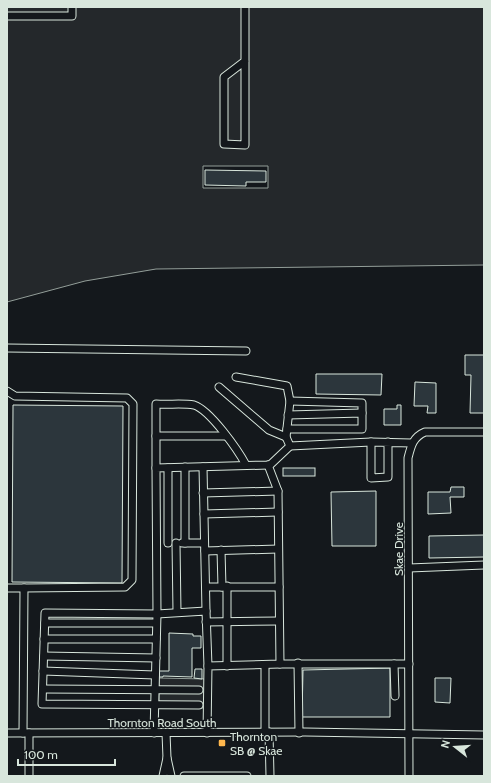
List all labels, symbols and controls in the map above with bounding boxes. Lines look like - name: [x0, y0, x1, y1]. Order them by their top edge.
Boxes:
- street label: Skae Drive: [391, 522, 406, 576]
- street label: Thornton Road South: [107, 715, 217, 730]
- north arrow: [435, 727, 475, 767]
- place label: Thornton SB @ Skae: [230, 729, 282, 758]
- marker: Thornton SB @ Skae: [217, 738, 227, 748]
- text: N: [438, 738, 453, 750]
- scale bar: [18, 741, 115, 767]
- text: 100 m: [24, 747, 58, 762]

